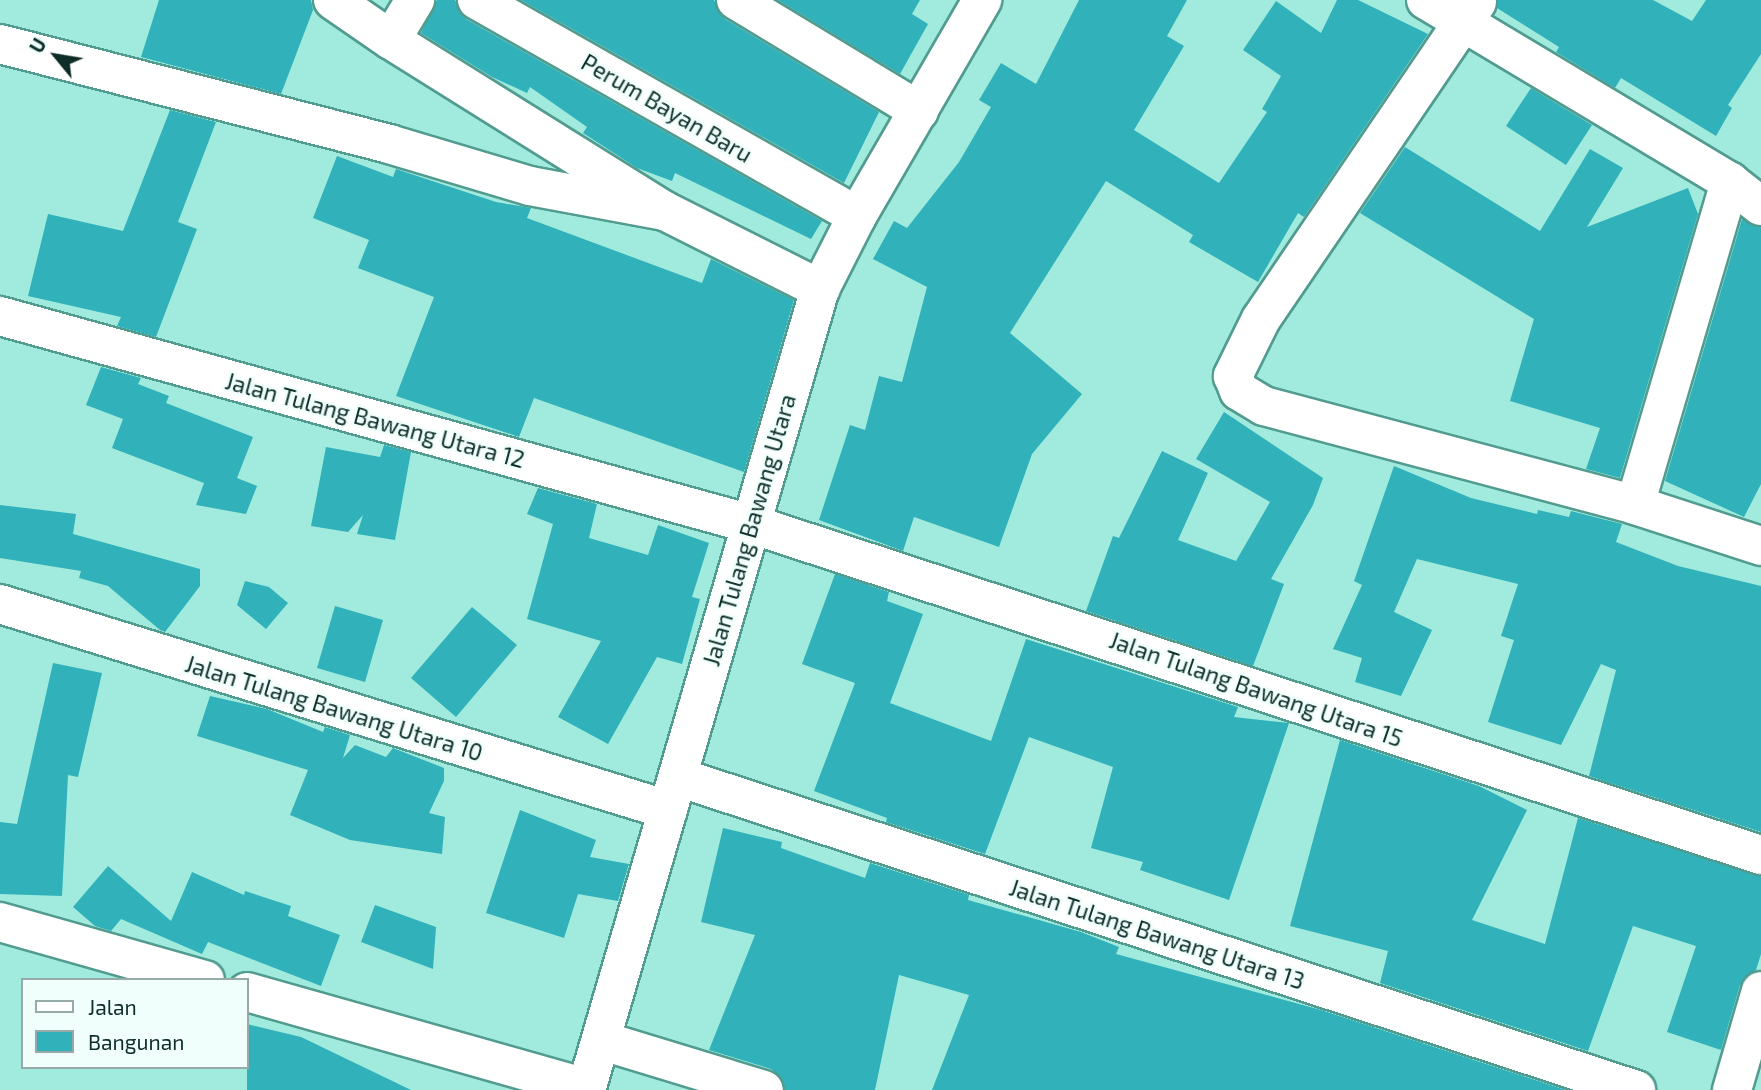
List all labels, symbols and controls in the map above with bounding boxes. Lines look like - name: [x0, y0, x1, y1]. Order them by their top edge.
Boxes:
- north arrow: [21, 21, 91, 91]
- text: U: [24, 34, 51, 57]
- street label: Perum Bayan Baru: [577, 48, 757, 168]
- street label: Jalan Tulang Bawang Utara 12: [222, 367, 528, 473]
- street label: Jalan Tulang Bawang Utara: [697, 391, 801, 669]
- street label: Jalan Tulang Bawang Utara 15: [1106, 626, 1406, 752]
- street label: Jalan Tulang Bawang Utara 10: [182, 649, 486, 767]
- street label: Jalan Tulang Bawang Utara 13: [1006, 873, 1308, 995]
- legend: [21, 978, 248, 1069]
- text: Jalan: [88, 994, 137, 1019]
- text: Bangunan: [88, 1029, 184, 1054]

